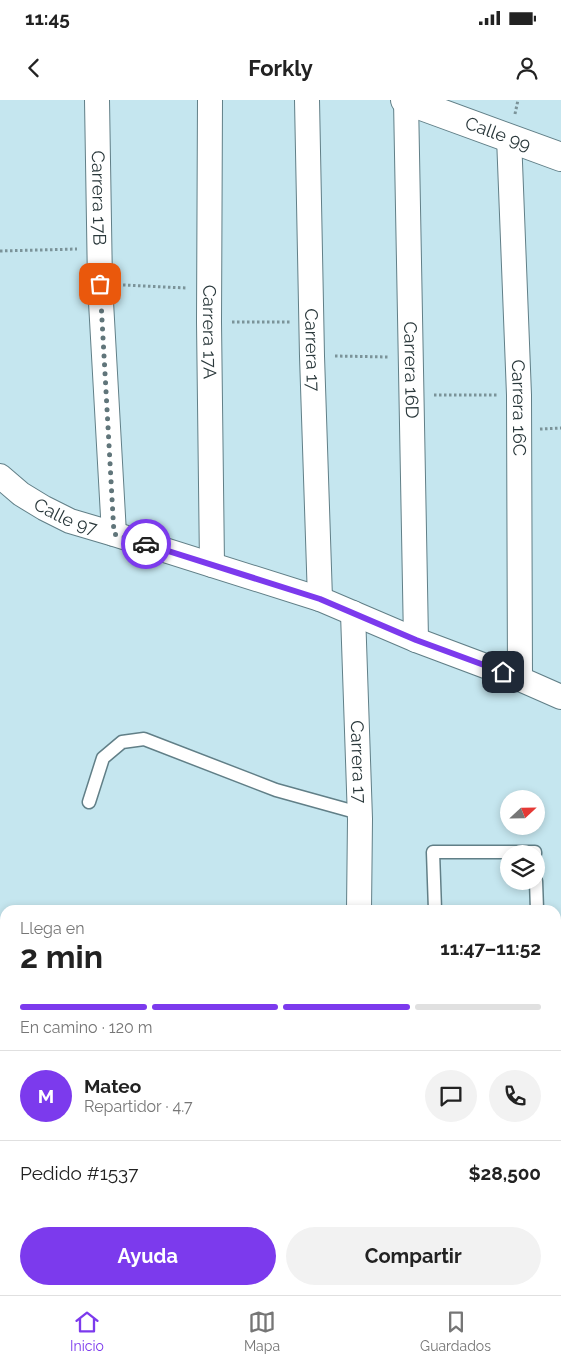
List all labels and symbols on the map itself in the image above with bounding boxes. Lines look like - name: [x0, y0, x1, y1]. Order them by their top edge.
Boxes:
- street label: Calle 99: [462, 112, 534, 155]
- street label: Carrera 17B: [88, 150, 110, 246]
- pin: [79, 263, 121, 305]
- street label: Carrera 17A: [199, 285, 221, 379]
- street label: Carrera 17: [301, 308, 324, 392]
- street label: Carrera 16D: [400, 321, 423, 419]
- street label: Carrera 16C: [508, 359, 530, 456]
- street label: Calle 97: [30, 493, 100, 539]
- courier: [121, 519, 171, 569]
- pin: [482, 651, 524, 693]
- street label: Carrera 17: [347, 720, 370, 804]
- north arrow: [500, 790, 545, 835]

